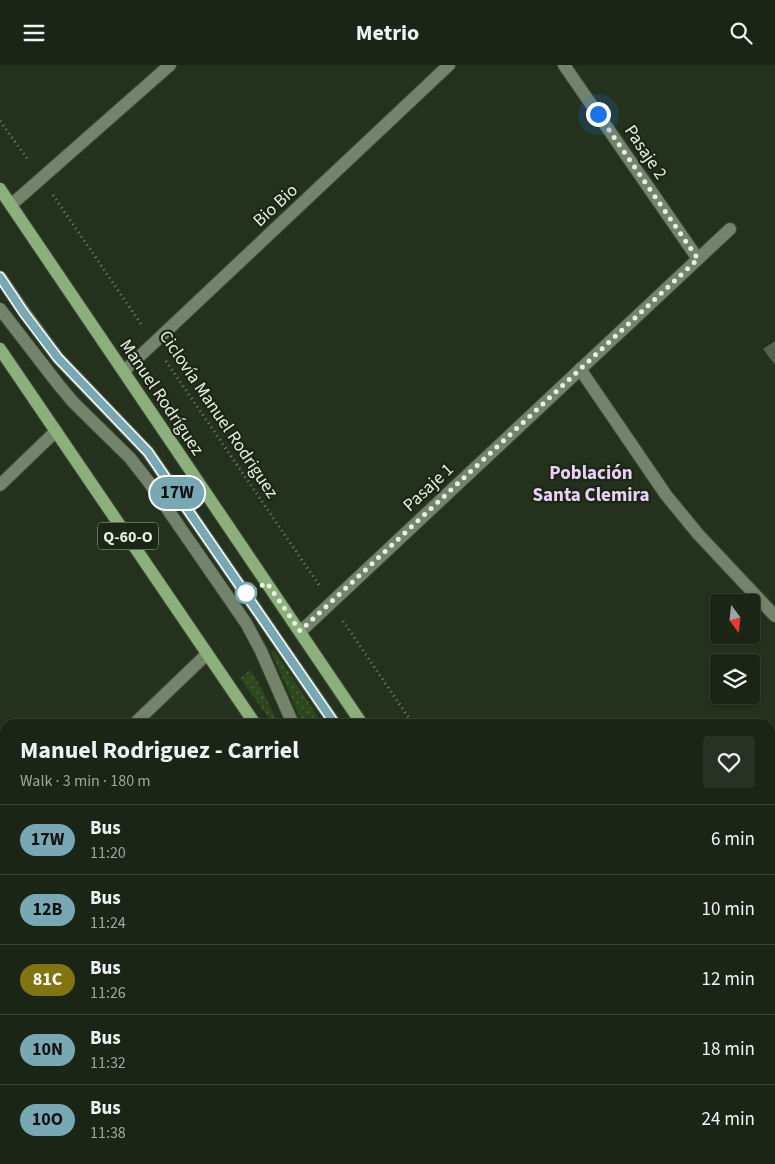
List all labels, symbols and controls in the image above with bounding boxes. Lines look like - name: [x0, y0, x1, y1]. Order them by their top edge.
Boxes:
- text: Metrio: [356, 17, 419, 49]
- icon: menu: [20, 19, 48, 47]
- icon: search: [727, 19, 755, 47]
- your location: [586, 102, 611, 127]
- street label: Pasaje 2: [618, 120, 673, 185]
- street label: Bio Bio: [247, 178, 303, 233]
- street label: Ciclovía Manuel Rodriguez: [153, 325, 284, 503]
- street label: Manuel Rodríguez: [114, 334, 210, 460]
- street label: Pasaje 1: [397, 457, 459, 517]
- district label: Población Santa Clemira: [532, 460, 650, 509]
- line badge: 17W: [148, 477, 206, 509]
- text: 17W: [160, 480, 194, 505]
- road number: Q-60-O: [98, 523, 158, 549]
- unlabelled marker: [235, 582, 257, 604]
- north arrow: [710, 594, 760, 644]
- map controls: [710, 594, 760, 704]
- button: layers: [710, 654, 760, 704]
- text: Manuel Rodriguez - Carriel: [20, 733, 299, 768]
- button: heart: [703, 736, 755, 788]
- text: Walk · 3 min · 180 m: [20, 770, 151, 792]
- text: Bus: [90, 815, 121, 842]
- text: 6 min: [711, 826, 755, 853]
- text: 17W: [31, 827, 64, 852]
- text: 11:20: [90, 842, 126, 864]
- text: Bus: [90, 885, 121, 912]
- text: 10 min: [701, 896, 755, 923]
- text: 12B: [33, 897, 62, 922]
- text: 11:24: [90, 912, 126, 934]
- text: Bus: [90, 955, 121, 982]
- text: 12 min: [701, 966, 755, 993]
- text: 81C: [33, 967, 62, 992]
- text: 11:26: [90, 982, 126, 1004]
- text: Bus: [90, 1025, 121, 1052]
- text: 18 min: [701, 1036, 755, 1063]
- text: 10N: [32, 1037, 63, 1062]
- text: 11:32: [90, 1052, 126, 1074]
- text: Bus: [90, 1095, 121, 1122]
- text: 24 min: [701, 1106, 755, 1133]
- text: 10O: [32, 1107, 63, 1132]
- text: 11:38: [90, 1122, 126, 1144]

